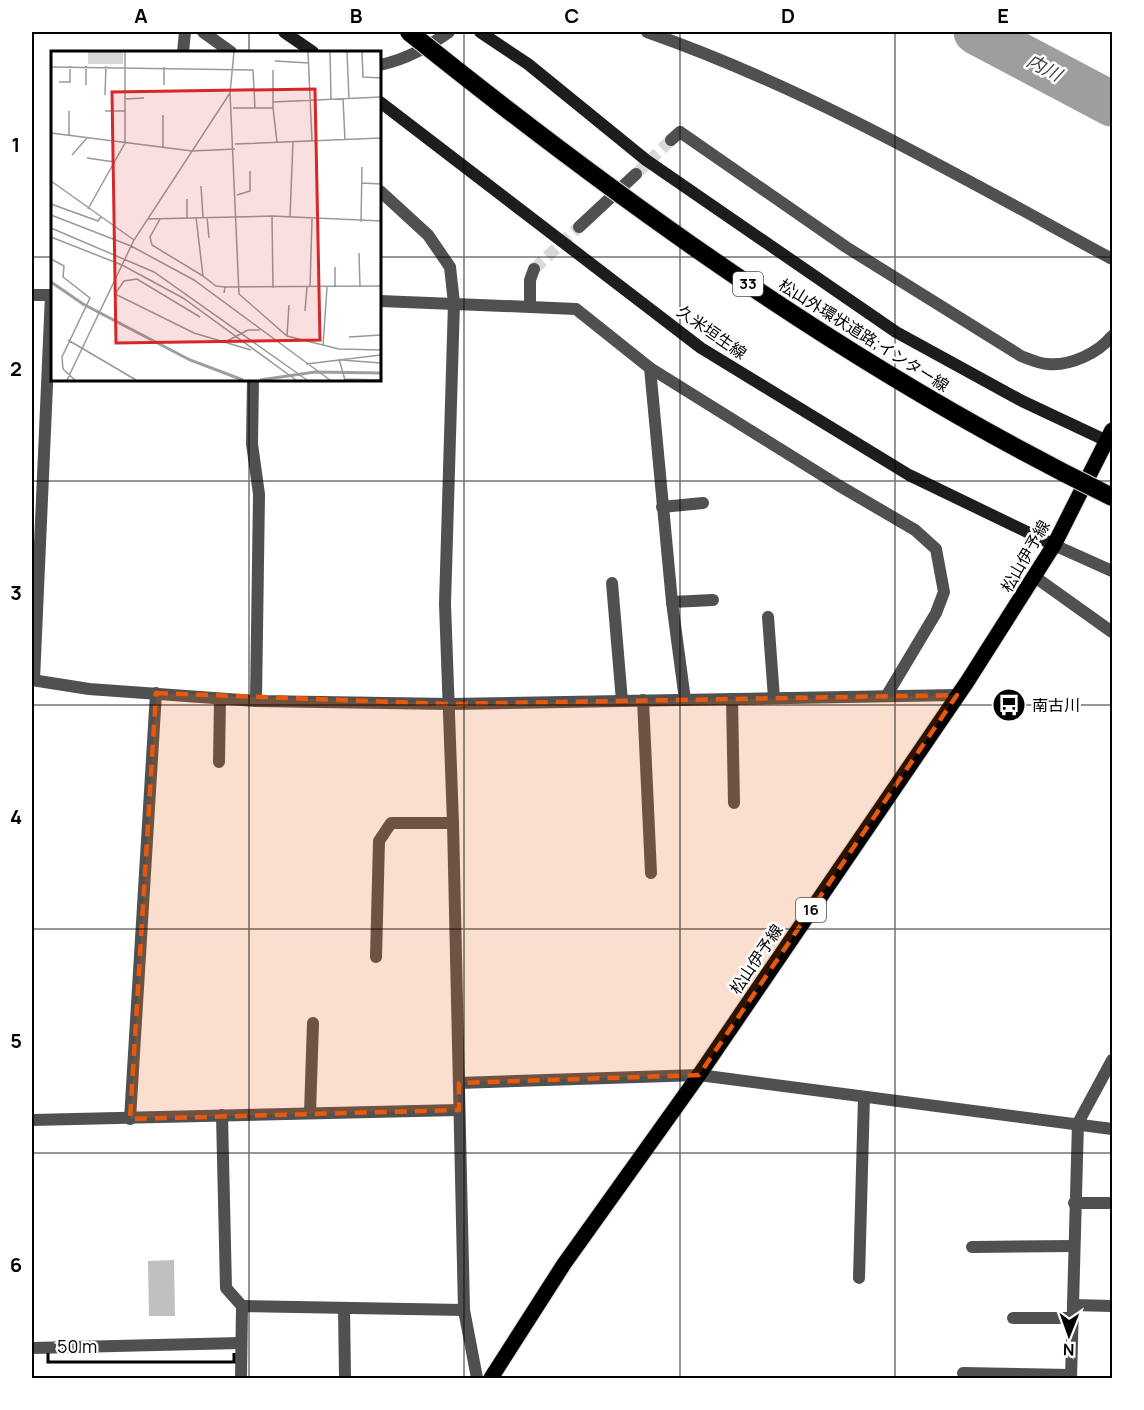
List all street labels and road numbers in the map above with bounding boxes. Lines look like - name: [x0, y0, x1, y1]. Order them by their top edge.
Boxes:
- road number: 33: [733, 272, 763, 296]
- street label: 松山外環状道路;インター線: [775, 274, 953, 396]
- street label: 久米垣生線: [673, 300, 751, 364]
- street label: 松山伊予線: [995, 516, 1055, 596]
- road number: 16: [796, 898, 826, 922]
- street label: 松山伊予線: [725, 920, 787, 998]

